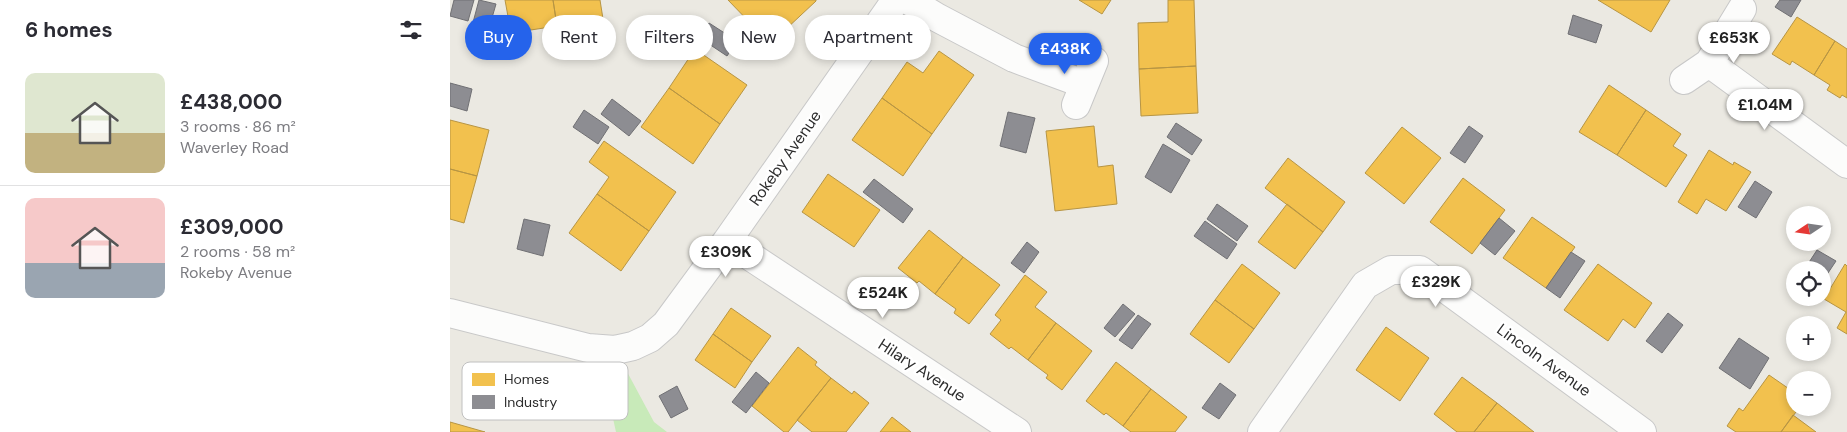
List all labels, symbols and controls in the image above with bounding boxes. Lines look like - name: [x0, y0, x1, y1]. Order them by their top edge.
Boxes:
- chip: Buy: [465, 15, 532, 60]
- chip: Rent: [542, 15, 616, 60]
- chip: Filters: [626, 15, 713, 60]
- chip: New: [723, 15, 795, 60]
- chip: Apartment: [805, 15, 931, 60]
- text: 6 homes: [25, 16, 113, 44]
- icon: filters: [397, 16, 425, 44]
- pin: £653K: [1699, 22, 1769, 64]
- text: £653K: [1709, 27, 1759, 48]
- pin: £438K: [1030, 32, 1100, 75]
- text: £438K: [1040, 38, 1090, 59]
- text: £438,000: [180, 88, 282, 116]
- pin: £1.04M: [1724, 88, 1806, 131]
- icon: home: [65, 93, 125, 153]
- text: £1.04M: [1737, 94, 1793, 115]
- street label: Rokeby Avenue: [744, 106, 826, 210]
- text: 3 rooms · 86 m²: [180, 116, 296, 137]
- text: Waverley Road: [180, 137, 289, 158]
- north arrow: [1786, 206, 1831, 251]
- map controls: [1786, 206, 1831, 416]
- text: £309,000: [180, 213, 283, 241]
- icon: home: [65, 218, 125, 278]
- pin: £309K: [691, 236, 761, 278]
- text: 2 rooms · 58 m²: [180, 241, 295, 262]
- text: £309K: [700, 241, 752, 262]
- button: locate: [1786, 261, 1831, 306]
- text: Rokeby Avenue: [180, 262, 292, 283]
- pin: £329K: [1401, 266, 1471, 308]
- text: £329K: [1411, 271, 1461, 292]
- pin: £524K: [848, 276, 918, 319]
- text: £524K: [858, 282, 908, 303]
- button: +: [1786, 316, 1831, 361]
- street label: Lincoln Avenue: [1493, 319, 1595, 401]
- street label: Hilary Avenue: [874, 334, 970, 406]
- legend: [462, 362, 628, 420]
- text: Homes: [504, 370, 549, 388]
- button: −: [1786, 371, 1831, 416]
- text: Industry: [504, 393, 557, 411]

